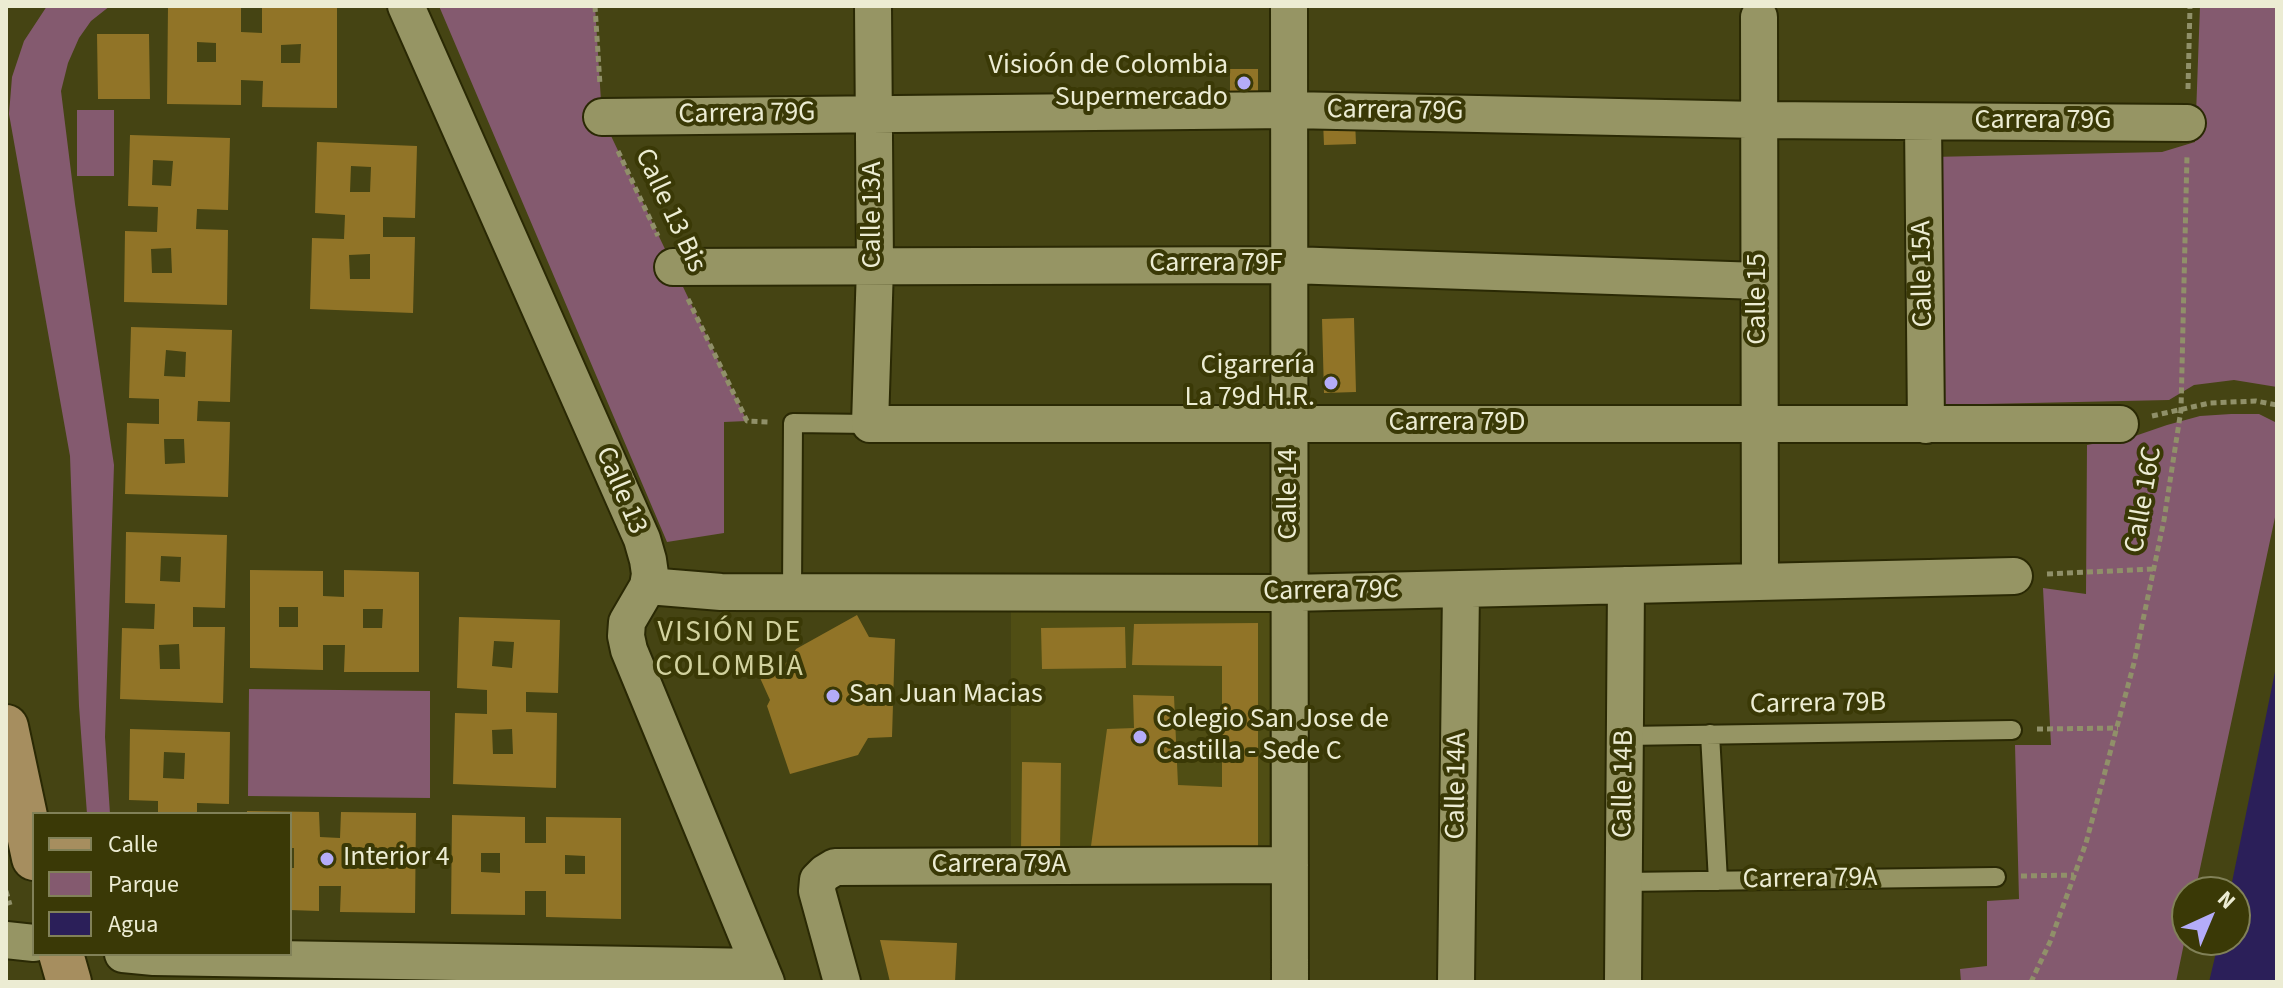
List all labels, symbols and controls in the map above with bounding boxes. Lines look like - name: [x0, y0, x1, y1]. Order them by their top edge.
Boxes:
- place label: Visioón de Colombia Supermercado: [989, 50, 1228, 116]
- marker: Visioón de Colombia Supermercado: [1235, 74, 1253, 92]
- street label: Carrera 79G: [1326, 94, 1464, 130]
- street label: Carrera 79G: [678, 97, 816, 133]
- street label: Carrera 79G: [1974, 105, 2112, 139]
- street label: Calle 13 Bis: [626, 144, 712, 278]
- street label: Calle 13A: [857, 162, 891, 268]
- street label: Calle 15A: [1906, 220, 1942, 328]
- street label: Carrera 79F: [1149, 248, 1283, 282]
- street label: Calle 15: [1742, 253, 1776, 345]
- place label: Cigarrería La 79d H.R.: [1185, 350, 1315, 416]
- marker: Cigarrería La 79d H.R.: [1322, 374, 1340, 392]
- street label: Carrera 79D: [1389, 407, 1525, 441]
- street label: Calle 13: [587, 442, 653, 540]
- street label: Calle 16C: [2119, 444, 2171, 556]
- street label: Calle 14: [1273, 448, 1307, 540]
- street label: Carrera 79C: [1263, 574, 1399, 610]
- district label: VISIÓN DE COLOMBIA: [655, 616, 805, 686]
- place label: San Juan Macias: [849, 679, 1043, 713]
- marker: San Juan Macias: [824, 687, 842, 705]
- street label: Carrera 79B: [1750, 687, 1886, 723]
- place label: Colegio San Jose de Castilla - Sede C: [1156, 704, 1389, 770]
- marker: Colegio San Jose de Castilla - Sede C: [1131, 728, 1149, 746]
- street label: Calle 14B: [1607, 730, 1643, 838]
- street label: Calle 14A: [1440, 732, 1476, 840]
- legend: [32, 812, 292, 956]
- text: Calle: [108, 827, 158, 862]
- place label: Interior 4: [343, 842, 450, 876]
- street label: Carrera 79A: [932, 849, 1066, 883]
- marker: Interior 4: [318, 850, 336, 868]
- street label: Carrera 79A: [1742, 862, 1878, 898]
- text: Parque: [108, 867, 179, 902]
- north arrow: [2171, 876, 2251, 956]
- text: N: [2210, 884, 2243, 917]
- text: Agua: [108, 907, 158, 942]

